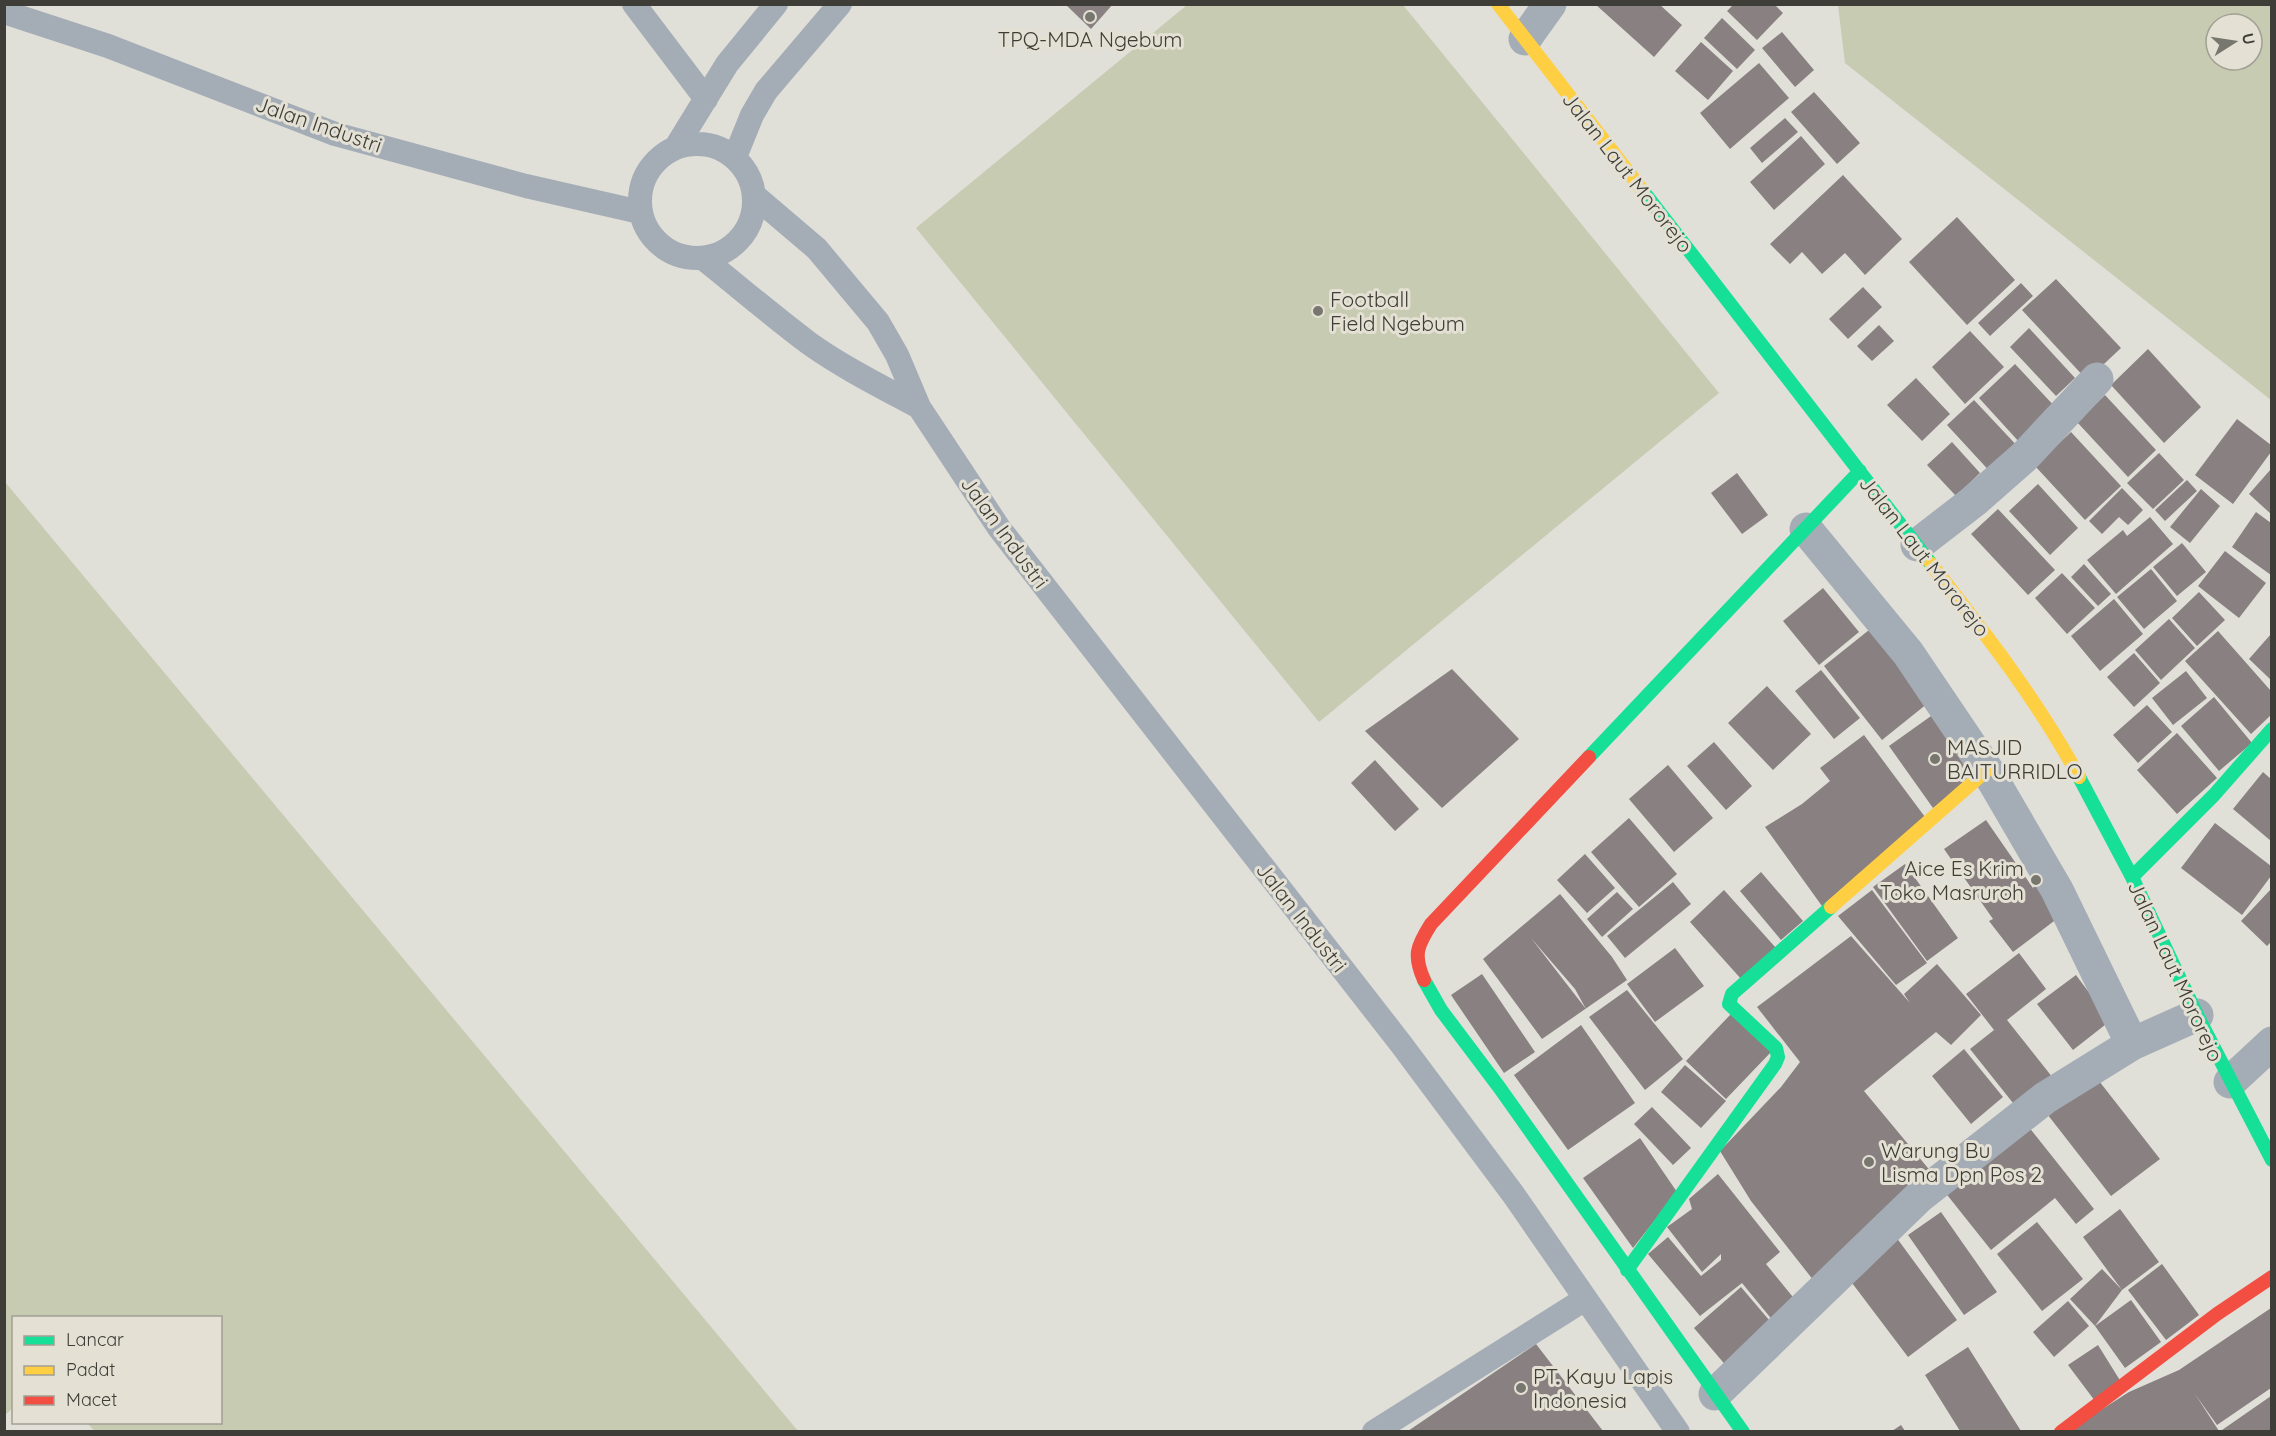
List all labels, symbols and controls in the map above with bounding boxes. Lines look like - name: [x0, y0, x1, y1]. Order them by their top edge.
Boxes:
- marker: TPQ-MDA Ngebum: [1083, 10, 1097, 24]
- north arrow: [2204, 12, 2264, 72]
- place label: TPQ-MDA Ngebum: [997, 26, 1183, 52]
- text: U: [2238, 31, 2260, 46]
- street label: Jalan Laut Mororejo: [1557, 86, 1699, 258]
- street label: Jalan Industri: [252, 90, 386, 158]
- place label: Football Field Ngebum: [1330, 286, 1465, 336]
- marker: Football Field Ngebum: [1311, 304, 1325, 318]
- street label: Jalan Laut Mororejo: [1854, 470, 1996, 642]
- street label: Jalan Industri: [956, 471, 1054, 593]
- place label: MASJID BAITURRIDLO: [1947, 734, 2083, 784]
- marker: MASJID BAITURRIDLO: [1928, 752, 1942, 766]
- place label: Aice Es Krim Toko Masruroh: [1880, 855, 2024, 905]
- street label: Jalan Industri: [1251, 857, 1353, 977]
- marker: Aice Es Krim Toko Masruroh: [2029, 873, 2043, 887]
- street label: Jalan Laut Mororejo: [2123, 876, 2229, 1066]
- place label: Warung Bu Lisma Dpn Pos 2: [1881, 1137, 2042, 1187]
- marker: Warung Bu Lisma Dpn Pos 2: [1862, 1155, 1876, 1169]
- legend: [12, 1316, 222, 1424]
- text: Lancar: [66, 1328, 124, 1351]
- text: Padat: [66, 1358, 115, 1381]
- place label: PT. Kayu Lapis Indonesia: [1533, 1363, 1673, 1413]
- marker: PT. Kayu Lapis Indonesia: [1514, 1381, 1528, 1395]
- text: Macet: [66, 1388, 117, 1411]

